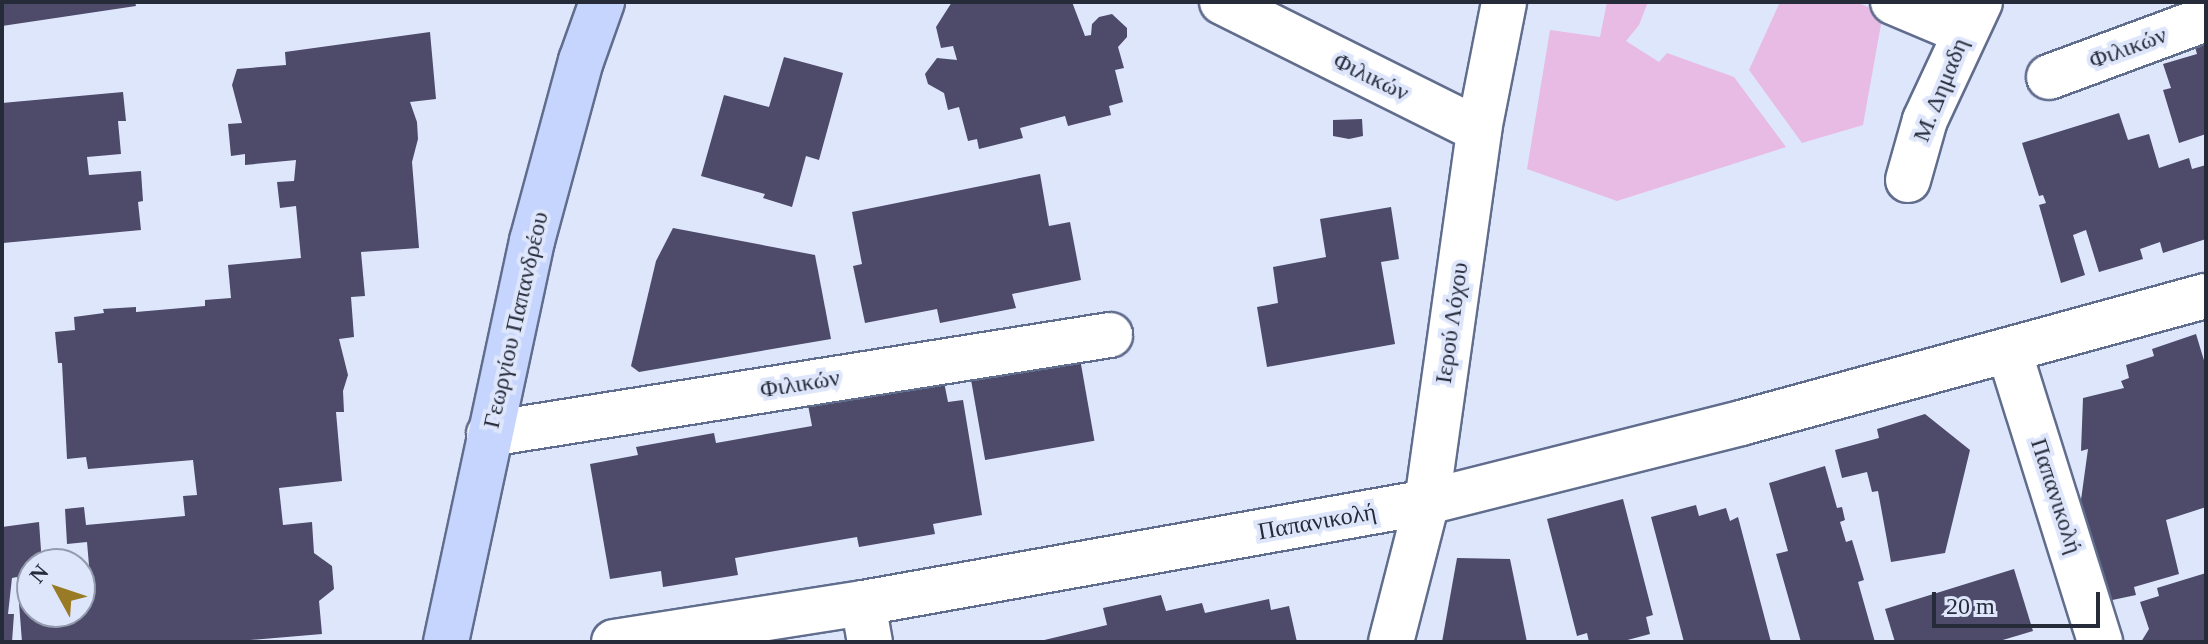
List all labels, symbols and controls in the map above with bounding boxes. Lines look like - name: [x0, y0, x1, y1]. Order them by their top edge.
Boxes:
- street label: Φιλικών: [2085, 21, 2171, 75]
- street label: Μ. Δημαδη: [1907, 33, 1975, 147]
- street label: Φιλικών: [1329, 46, 1413, 108]
- street label: Γεωργίου Παπανδρέου: [477, 209, 555, 431]
- street label: Ιερού Λόχου: [1429, 260, 1475, 386]
- street label: Φιλικών: [758, 363, 842, 405]
- street label: Παπανικολή: [2024, 435, 2088, 557]
- street label: Παπανικολή: [1256, 497, 1378, 547]
- north arrow: [16, 548, 96, 628]
- text: N: [24, 559, 53, 588]
- scale bar: [1936, 576, 2104, 626]
- text: 20 m: [1946, 593, 1995, 619]

